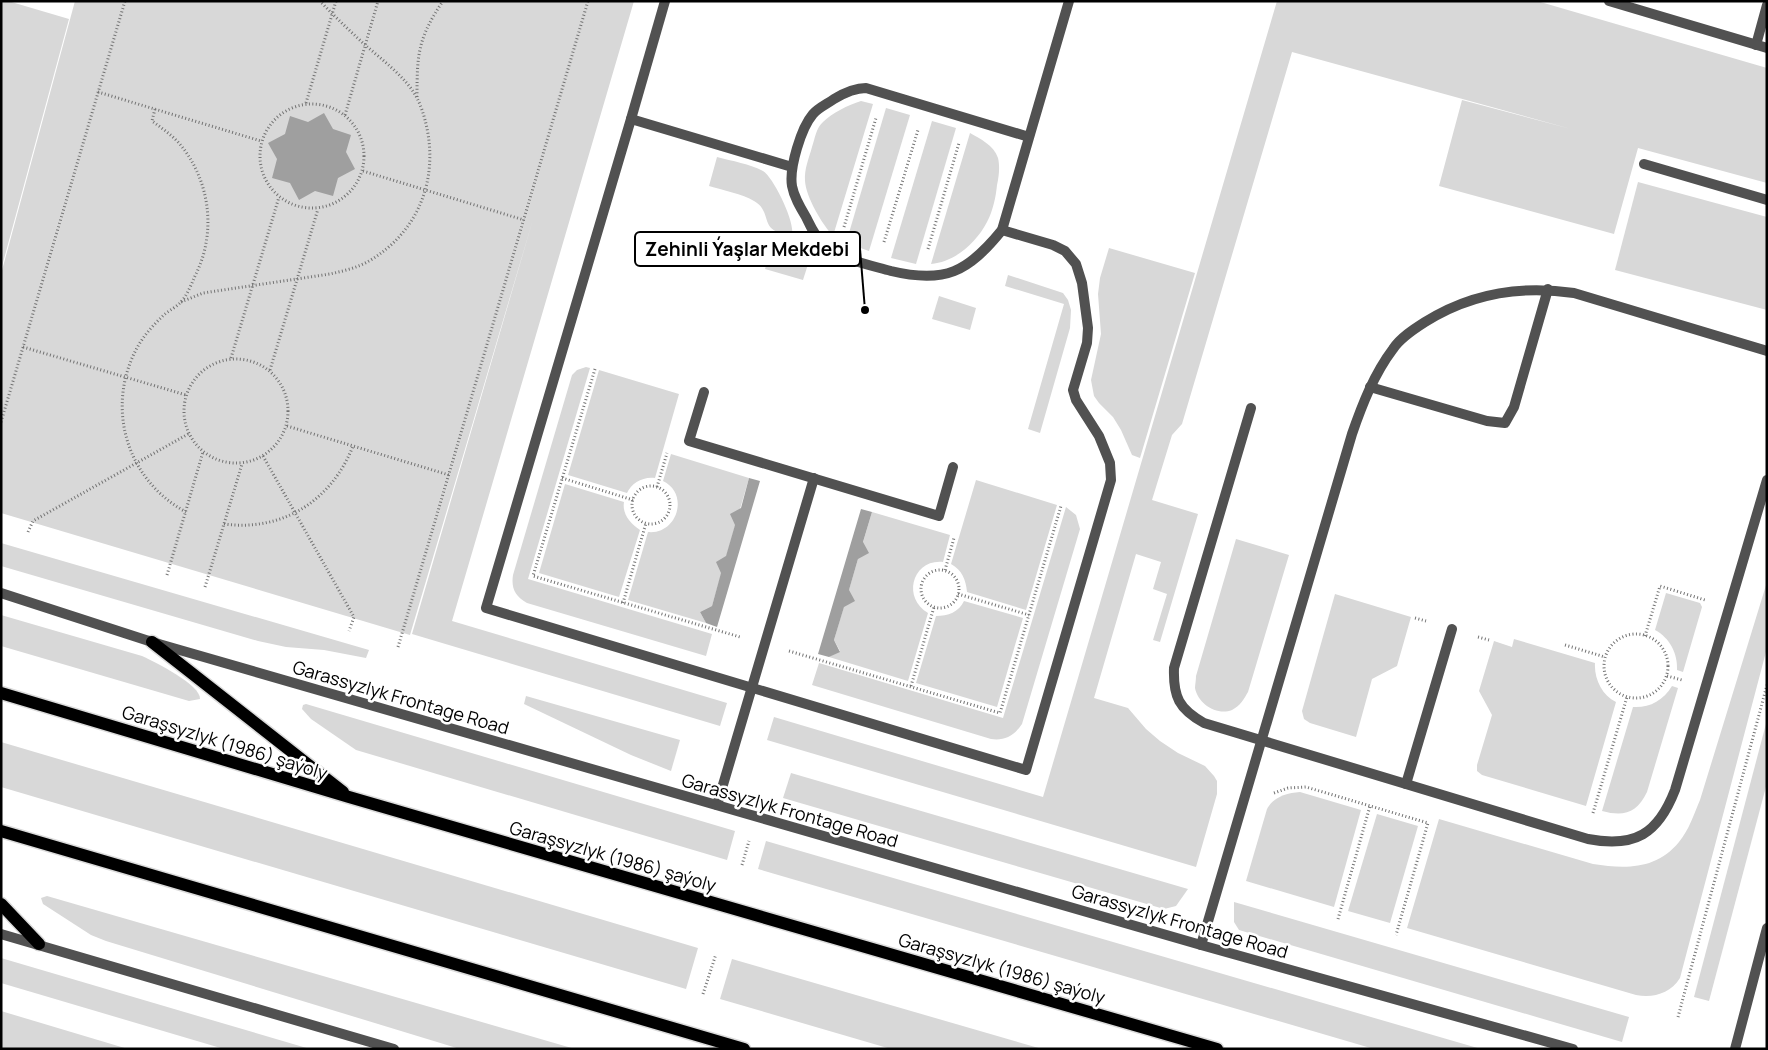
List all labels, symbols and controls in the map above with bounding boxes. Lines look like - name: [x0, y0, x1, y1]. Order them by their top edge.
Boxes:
- callout: Zehinli Ýaşlar Mekdebi: [635, 232, 860, 266]
- text: Zehinli Ýaşlar Mekdebi: [645, 236, 849, 262]
- street label: Garassyzlyk Frontage Road: [290, 655, 512, 739]
- street label: Garaşsyzlyk (1986) şaýoly: [119, 699, 331, 785]
- street label: Garassyzlyk Frontage Road: [679, 768, 901, 852]
- street label: Garaşsyzlyk (1986) şaýoly: [507, 815, 720, 897]
- street label: Garassyzlyk Frontage Road: [1069, 879, 1291, 963]
- street label: Garaşsyzlyk (1986) şaýoly: [896, 927, 1109, 1009]

